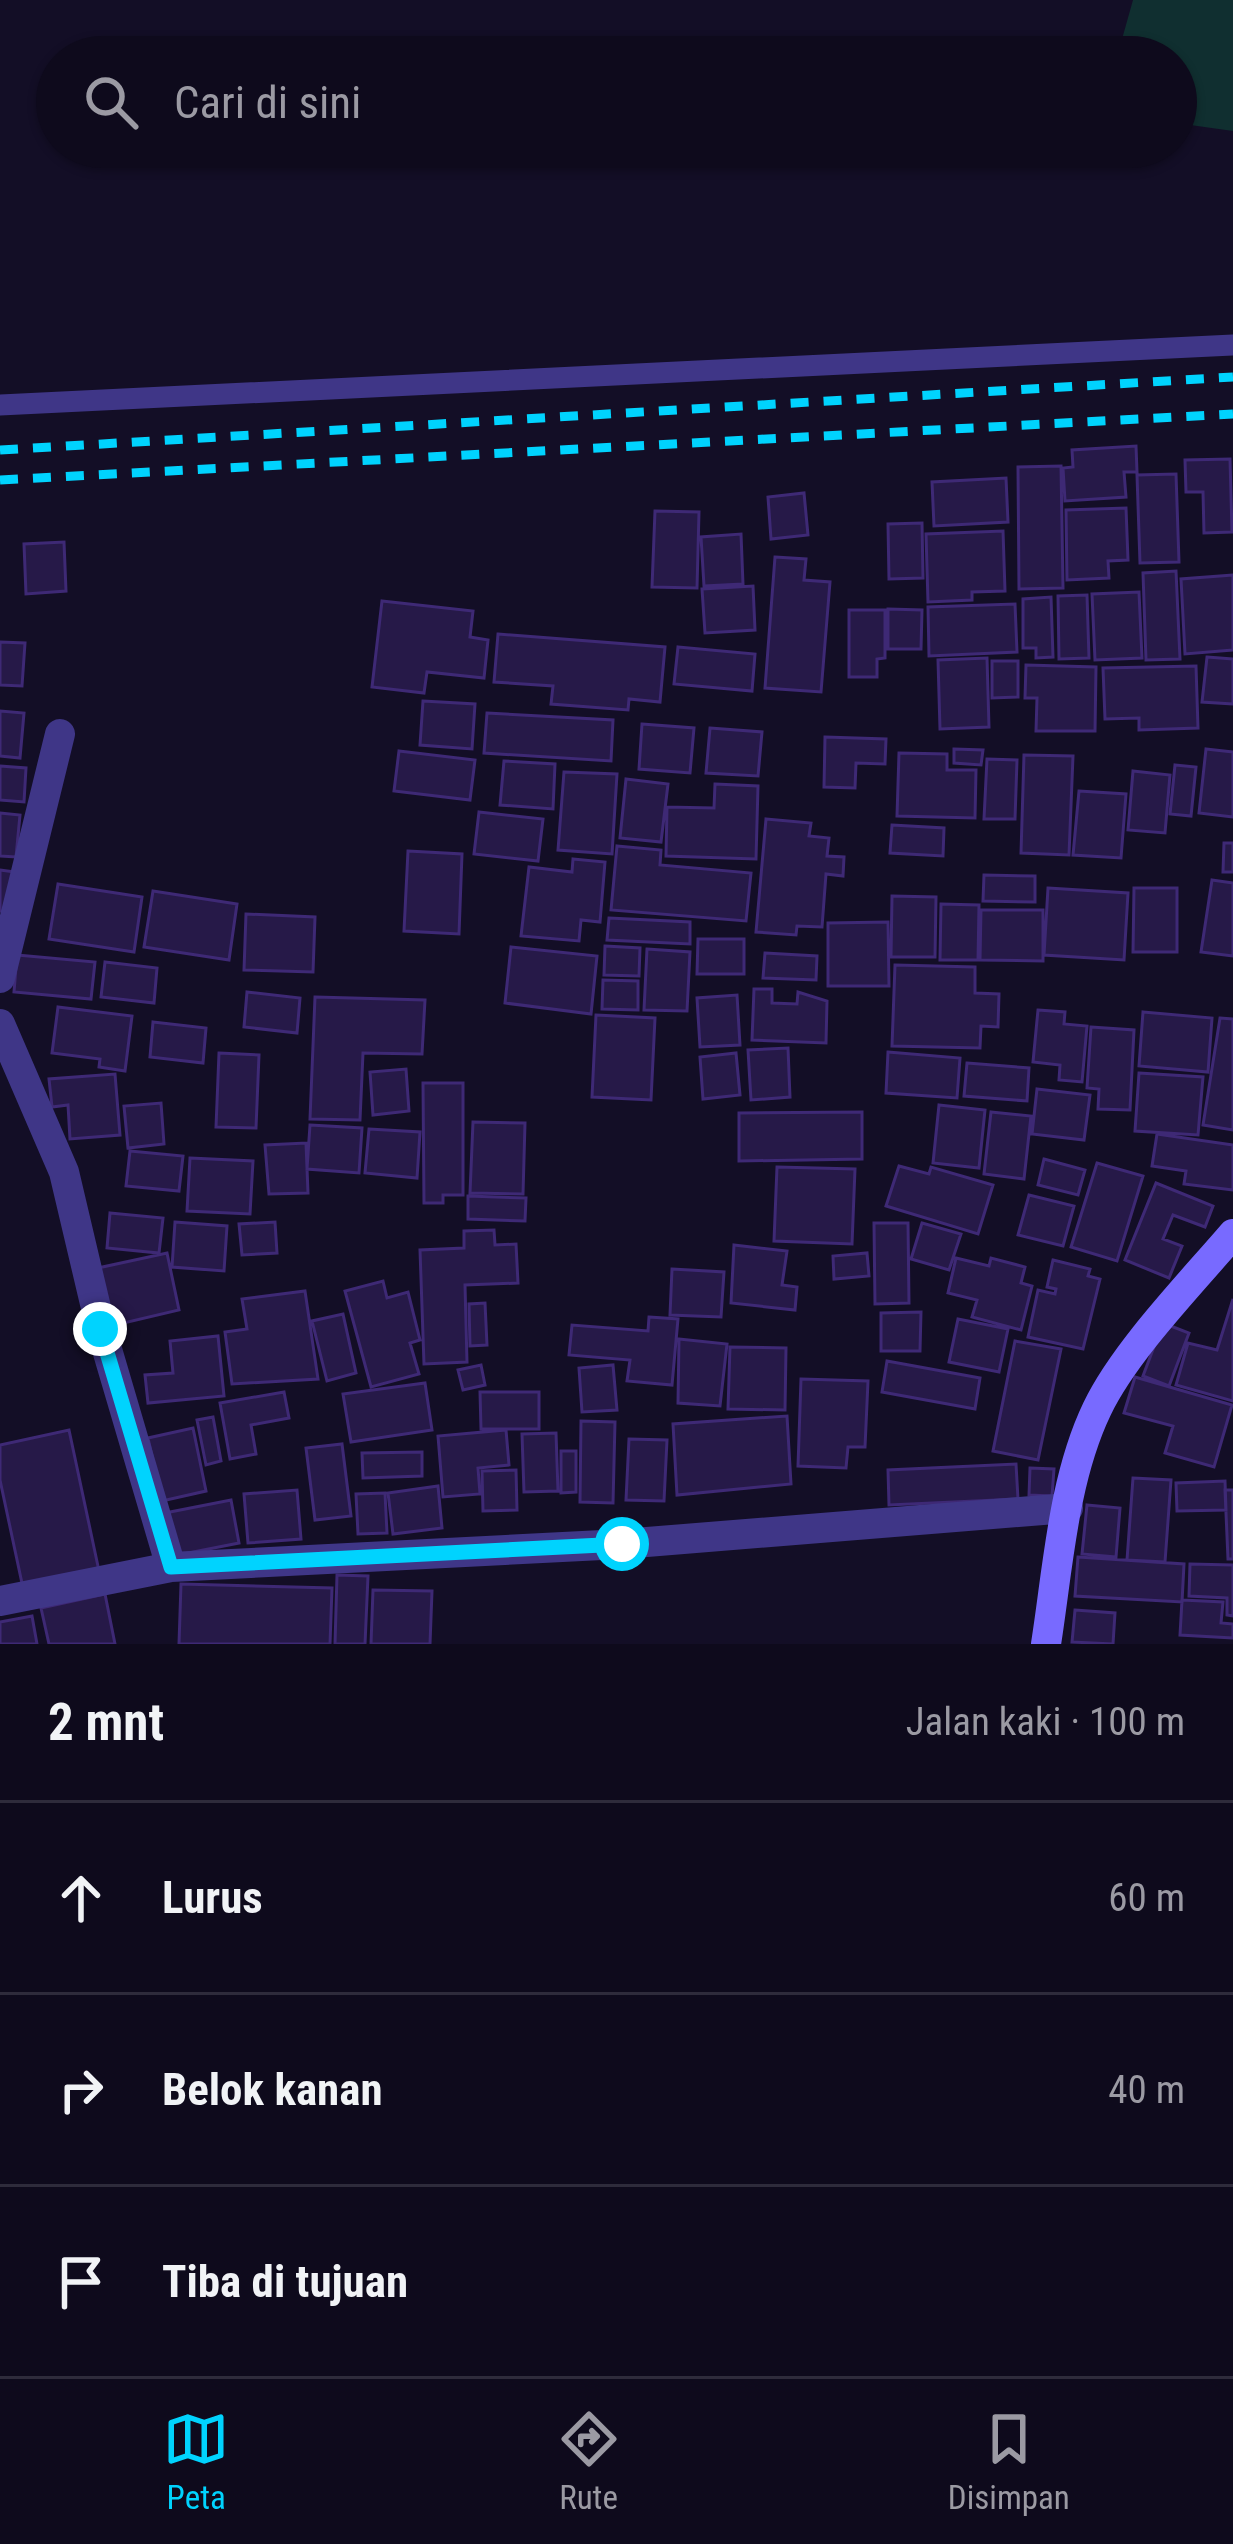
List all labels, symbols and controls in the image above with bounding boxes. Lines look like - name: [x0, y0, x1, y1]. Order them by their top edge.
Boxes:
- search box: [36, 36, 1197, 168]
- icon: search: [78, 69, 144, 135]
- text: Cari di sini: [174, 76, 361, 129]
- route end: [73, 1302, 127, 1356]
- route start: [595, 1517, 649, 1571]
- text: 2 mnt: [48, 1693, 164, 1752]
- text: Jalan kaki · 100 m: [906, 1699, 1185, 1745]
- icon: ahead: [48, 1865, 114, 1931]
- text: Lurus: [162, 1871, 263, 1924]
- text: 60 m: [1108, 1875, 1185, 1921]
- icon: right: [48, 2057, 114, 2123]
- text: Belok kanan: [162, 2063, 383, 2116]
- text: 40 m: [1108, 2067, 1185, 2113]
- icon: arrive: [48, 2249, 114, 2315]
- text: Tiba di tujuan: [162, 2255, 408, 2308]
- tab: Peta: [163, 2406, 229, 2517]
- tab: Rute: [556, 2406, 622, 2517]
- tab: Disimpan: [948, 2406, 1070, 2517]

